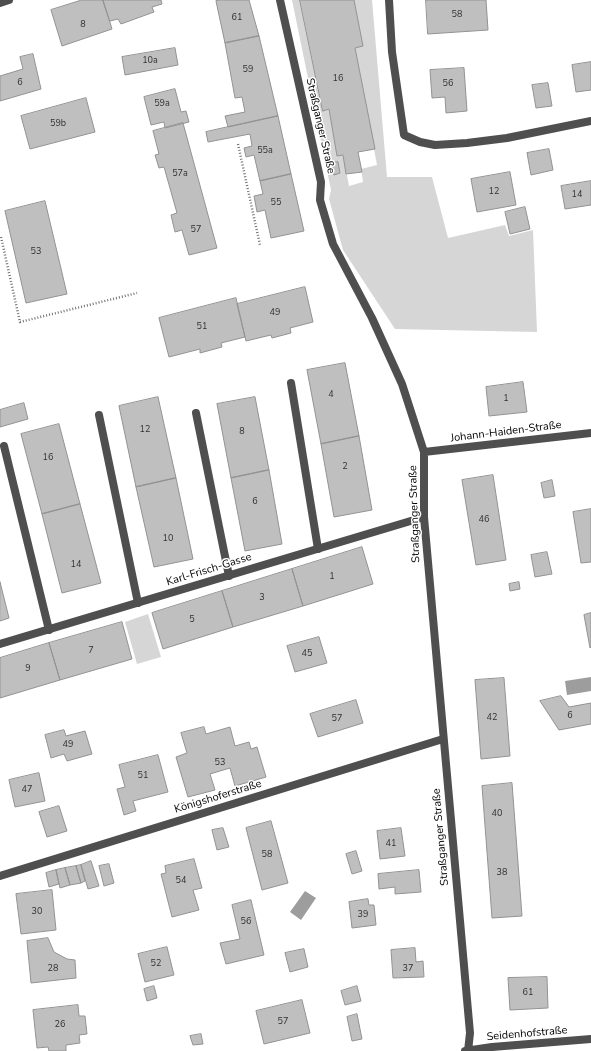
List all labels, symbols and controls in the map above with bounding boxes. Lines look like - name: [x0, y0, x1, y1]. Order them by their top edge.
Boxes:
- house number: 58: [452, 10, 462, 20]
- house number: 61: [232, 13, 242, 23]
- house number: 8: [80, 20, 86, 30]
- house number: 10a: [142, 56, 158, 66]
- house number: 59: [243, 65, 253, 75]
- house number: 16: [333, 74, 343, 84]
- street label: Straßganger Straße: [303, 77, 337, 175]
- house number: 6: [17, 78, 23, 88]
- house number: 56: [443, 79, 453, 89]
- house number: 59a: [154, 99, 170, 109]
- house number: 59b: [50, 119, 66, 129]
- house number: 55a: [257, 146, 273, 156]
- house number: 57a: [172, 169, 188, 179]
- house number: 12: [489, 187, 499, 197]
- house number: 14: [572, 190, 582, 200]
- house number: 55: [271, 198, 281, 208]
- house number: 57: [191, 225, 201, 235]
- house number: 53: [31, 247, 41, 257]
- house number: 49: [270, 308, 280, 318]
- house number: 51: [197, 322, 207, 332]
- house number: 4: [328, 390, 334, 400]
- house number: 1: [503, 394, 509, 404]
- street label: Johann-Haiden-Straße: [450, 419, 562, 445]
- house number: 12: [140, 425, 150, 435]
- house number: 8: [239, 427, 245, 437]
- house number: 16: [43, 453, 53, 463]
- house number: 2: [342, 462, 348, 472]
- street label: Straßganger Straße: [407, 465, 423, 563]
- house number: 6: [252, 497, 258, 507]
- house number: 46: [479, 515, 489, 525]
- house number: 10: [163, 534, 173, 544]
- street label: Karl-Frisch-Gasse: [165, 551, 253, 589]
- house number: 14: [71, 560, 81, 570]
- house number: 1: [329, 572, 335, 582]
- house number: 3: [259, 593, 265, 603]
- house number: 5: [189, 615, 195, 625]
- house number: 7: [88, 646, 94, 656]
- house number: 45: [302, 649, 312, 659]
- house number: 9: [25, 664, 31, 674]
- house number: 6: [567, 711, 573, 721]
- house number: 42: [487, 713, 497, 723]
- house number: 57: [332, 714, 342, 724]
- house number: 49: [63, 740, 73, 750]
- house number: 53: [215, 758, 225, 768]
- house number: 51: [138, 771, 148, 781]
- street label: Königshoferstraße: [173, 777, 263, 817]
- house number: 47: [22, 785, 32, 795]
- street label: Straßganger Straße: [430, 788, 452, 886]
- house number: 40: [492, 809, 502, 819]
- house number: 41: [386, 839, 396, 849]
- house number: 58: [262, 850, 272, 860]
- house number: 38: [497, 868, 507, 878]
- house number: 54: [176, 876, 186, 886]
- house number: 30: [32, 907, 42, 917]
- house number: 39: [358, 910, 368, 920]
- house number: 56: [241, 917, 251, 927]
- house number: 52: [151, 959, 161, 969]
- house number: 28: [48, 964, 58, 974]
- house number: 37: [403, 964, 413, 974]
- house number: 61: [523, 988, 533, 998]
- house number: 57: [278, 1017, 288, 1027]
- house number: 26: [55, 1020, 65, 1030]
- street label: Seidenhofstraße: [486, 1024, 568, 1044]

